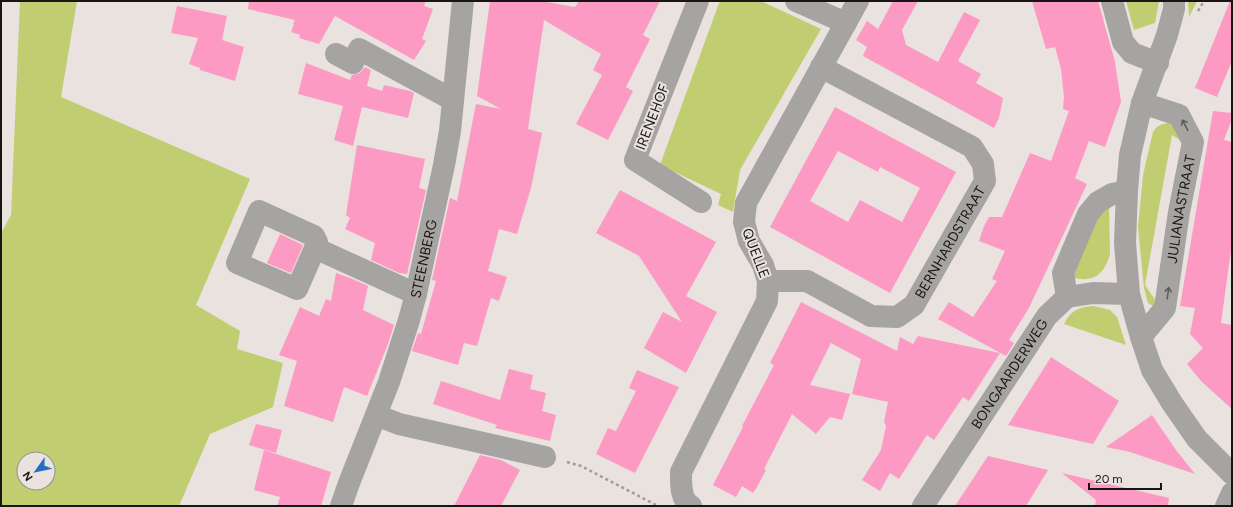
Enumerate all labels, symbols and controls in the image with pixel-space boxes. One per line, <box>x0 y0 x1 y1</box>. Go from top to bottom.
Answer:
street label: IRENEHOF <box>632 82 673 152</box>
one-way arrow <box>1180 120 1188 132</box>
street label: JULIANASTRAAT <box>1164 153 1199 264</box>
street label: BERNHARDSTRAAT <box>912 183 989 302</box>
street label: STEENBERG <box>407 218 441 300</box>
street label: QUELLE <box>738 226 773 280</box>
one-way arrow <box>1164 287 1171 300</box>
street label: BONGAARDERWEG <box>968 316 1052 432</box>
north arrow <box>16 451 56 491</box>
scale bar <box>1089 465 1161 491</box>
text: N <box>20 469 36 483</box>
text: 20 m <box>1095 472 1123 486</box>

